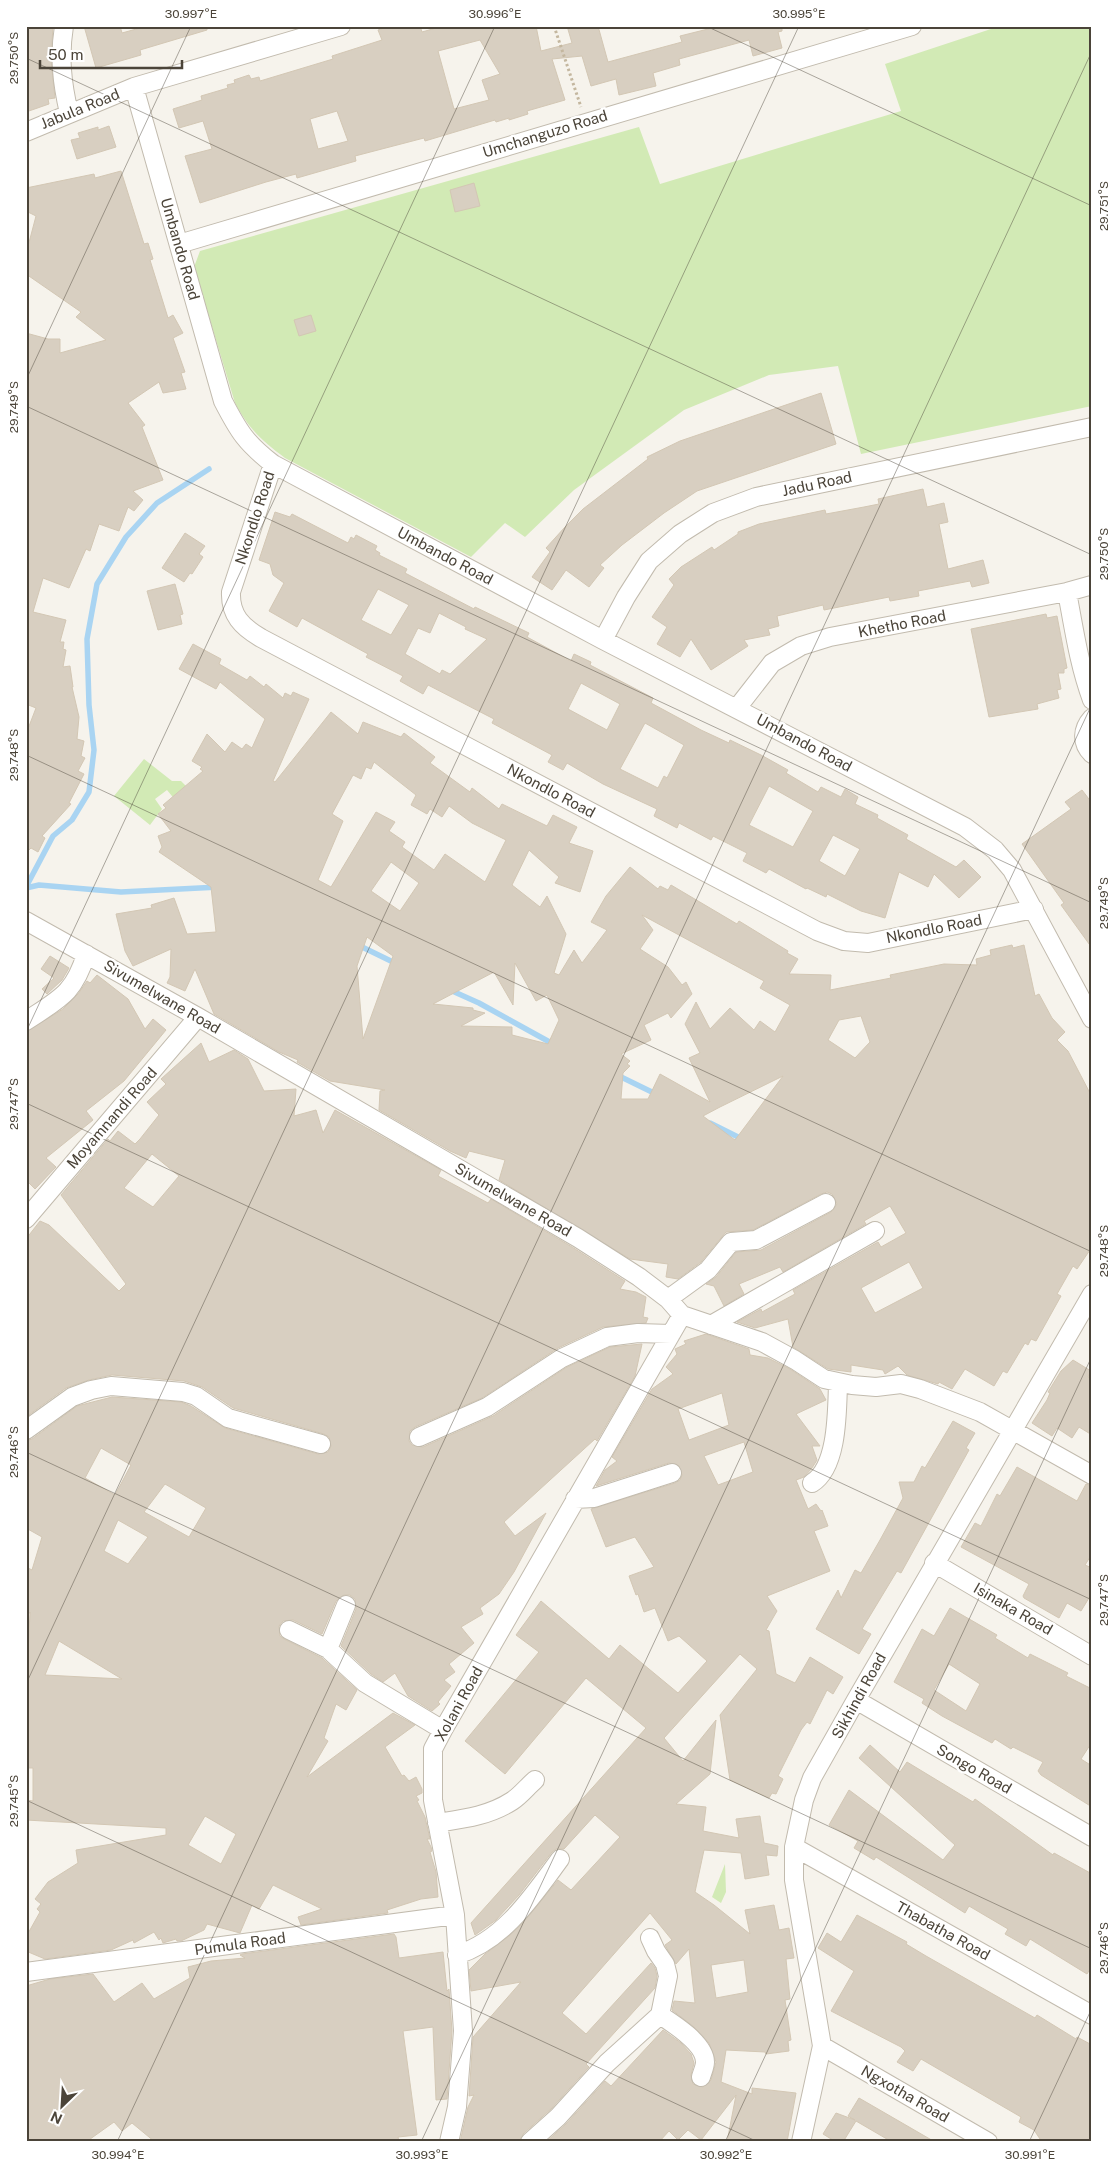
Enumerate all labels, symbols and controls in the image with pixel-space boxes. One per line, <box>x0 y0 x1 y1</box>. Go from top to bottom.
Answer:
text: 30.997°E <box>165 7 217 21</box>
text: 30.996°E <box>469 7 521 21</box>
text: 30.995°E <box>772 7 826 21</box>
text: 29.750°S <box>7 32 21 84</box>
scale bar <box>40 38 182 70</box>
text: 50 m <box>48 46 83 63</box>
street label: Jabula Road <box>38 85 122 132</box>
street label: Umchanguzo Road <box>480 106 609 161</box>
text: 29.751°S <box>1097 181 1111 231</box>
street label: Umbando Road <box>158 196 203 302</box>
text: 29.749°S <box>7 381 21 433</box>
street label: Jadu Road <box>780 468 853 499</box>
street label: Nkondlo Road <box>231 469 278 567</box>
street label: Umbando Road <box>395 523 496 588</box>
text: 29.750°S <box>1097 528 1111 580</box>
street label: Khetho Road <box>857 607 947 640</box>
street label: Umbando Road <box>754 710 855 775</box>
text: 29.748°S <box>7 729 21 781</box>
street label: Nkondlo Road <box>504 760 598 821</box>
text: 29.749°S <box>1097 877 1111 929</box>
street label: Nkondlo Road <box>885 911 983 946</box>
street label: Sivumelwane Road <box>101 956 224 1037</box>
street label: Moyamnandi Road <box>63 1064 160 1172</box>
text: 29.747°S <box>7 1078 21 1130</box>
street label: Sivumelwane Road <box>452 1159 575 1240</box>
text: 29.748°S <box>1097 1225 1111 1277</box>
text: 29.746°S <box>7 1426 21 1478</box>
text: 29.747°S <box>1097 1574 1111 1626</box>
street label: Isinaka Road <box>971 1579 1056 1638</box>
street label: Sikhindi Road <box>828 1650 889 1742</box>
street label: Xolani Road <box>431 1663 486 1744</box>
street label: Songo Road <box>934 1740 1015 1797</box>
text: 29.745°S <box>7 1775 21 1827</box>
street label: Thabatha Road <box>893 1898 993 1963</box>
text: 29.746°S <box>1097 1922 1111 1974</box>
street label: Pumula Road <box>193 1929 287 1958</box>
street label: Ngxotha Road <box>858 2062 952 2126</box>
north arrow <box>38 2080 88 2130</box>
text: N <box>48 2108 65 2127</box>
text: 30.994°E <box>92 2148 144 2162</box>
text: 30.993°E <box>396 2148 448 2162</box>
text: 30.992°E <box>700 2148 752 2162</box>
text: 30.991°E <box>1005 2148 1055 2162</box>

